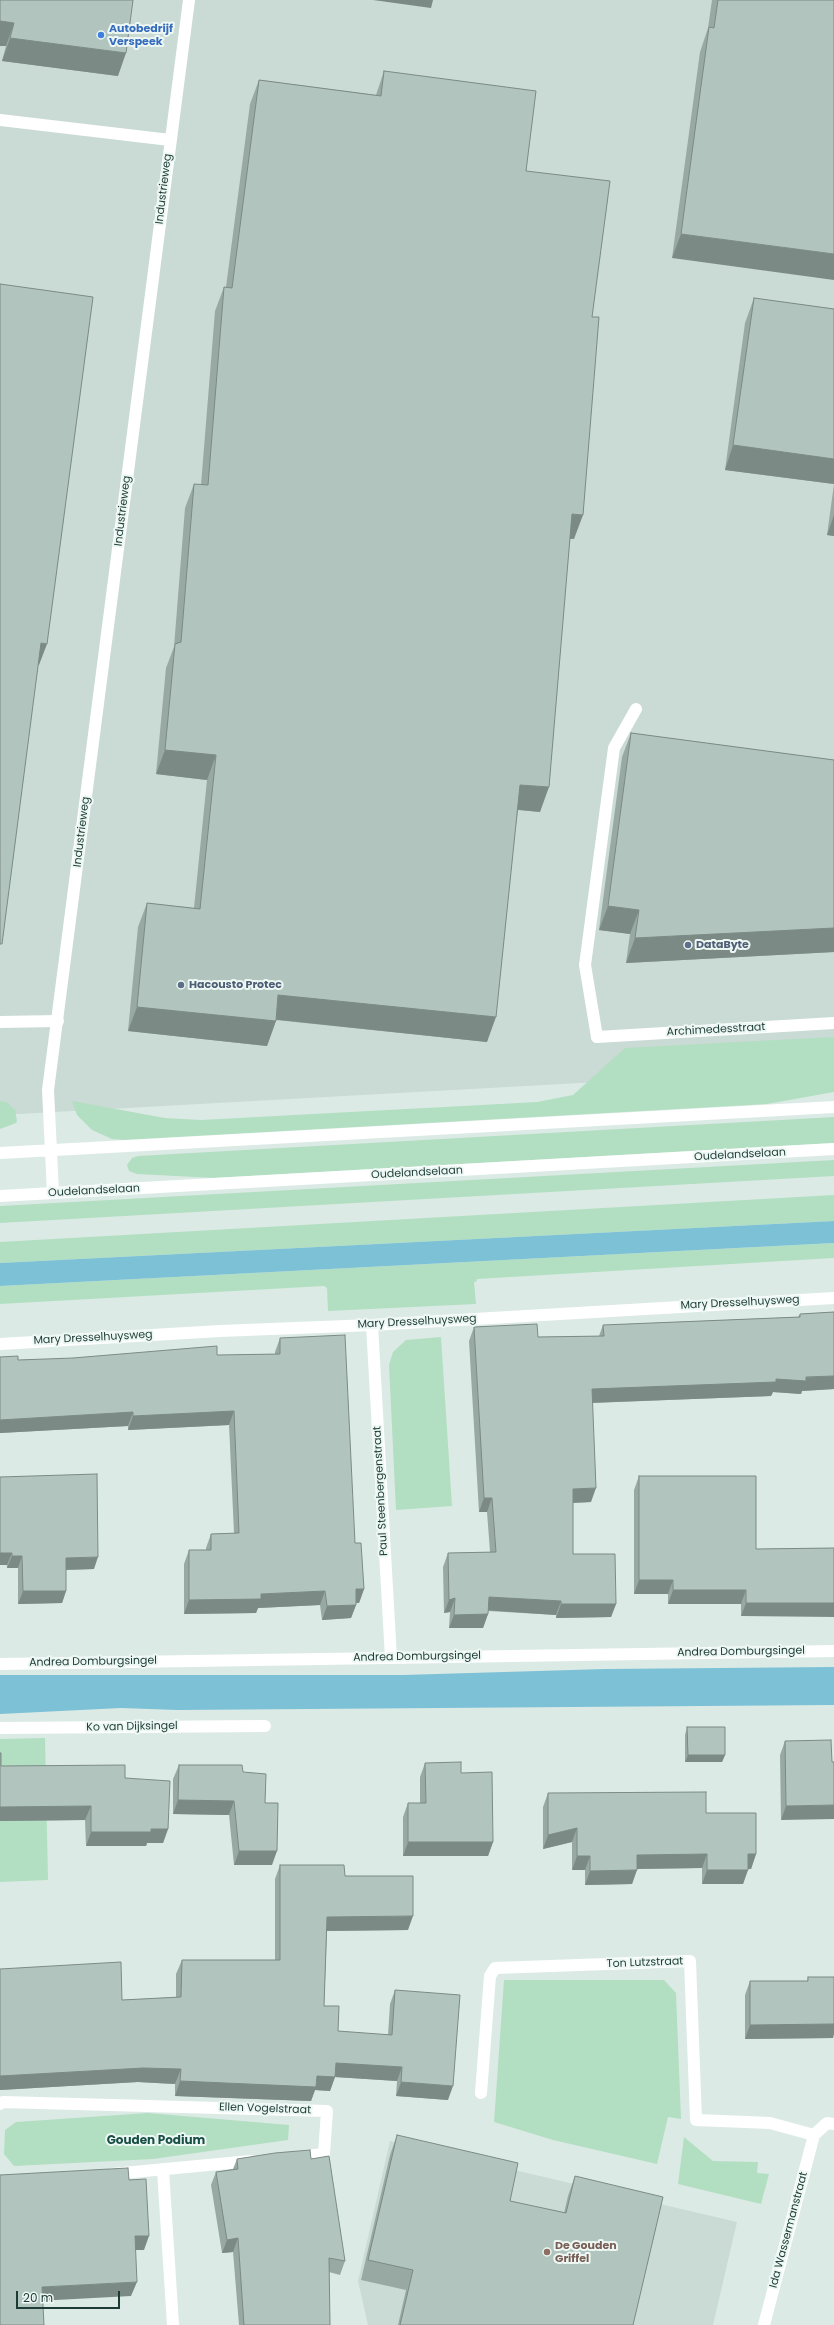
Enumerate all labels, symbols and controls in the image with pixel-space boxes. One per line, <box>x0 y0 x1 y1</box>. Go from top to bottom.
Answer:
place label: Autobedrijf Verspeek <box>109 22 173 48</box>
marker: Autobedrijf Verspeek <box>96 30 106 40</box>
street label: Industrieweg <box>153 153 175 225</box>
street label: Industrieweg <box>112 475 134 547</box>
street label: Industrieweg <box>71 796 93 868</box>
place label: DataByte <box>696 938 749 952</box>
marker: DataByte <box>683 940 693 950</box>
place label: Hacousto Protec <box>189 978 282 992</box>
marker: Hacousto Protec <box>176 980 186 990</box>
street label: Archimedesstraat <box>666 1021 766 1039</box>
street label: Oudelandselaan <box>694 1146 786 1164</box>
street label: Oudelandselaan <box>371 1164 463 1182</box>
street label: Oudelandselaan <box>48 1182 140 1200</box>
street label: Mary Dresselhuysweg <box>680 1293 800 1313</box>
street label: Mary Dresselhuysweg <box>357 1312 477 1332</box>
street label: Mary Dresselhuysweg <box>33 1328 153 1348</box>
street label: Paul Steenbergenstraat <box>371 1426 391 1556</box>
street label: Andrea Domburgsingel <box>677 1644 805 1660</box>
street label: Andrea Domburgsingel <box>353 1649 481 1665</box>
street label: Andrea Domburgsingel <box>29 1654 157 1670</box>
street label: Ko van Dijksingel <box>86 1720 178 1734</box>
street label: Ton Lutzstraat <box>607 1955 683 1971</box>
street label: Ellen Vogelstraat <box>219 2101 311 2117</box>
district label: Gouden Podium <box>107 2134 205 2148</box>
street label: Ida Wassermanstraat <box>767 2171 811 2289</box>
place label: De Gouden Griffel <box>555 2239 617 2265</box>
marker: De Gouden Griffel <box>542 2247 552 2257</box>
scale bar <box>18 2283 122 2309</box>
text: 20 m <box>23 2289 53 2306</box>

